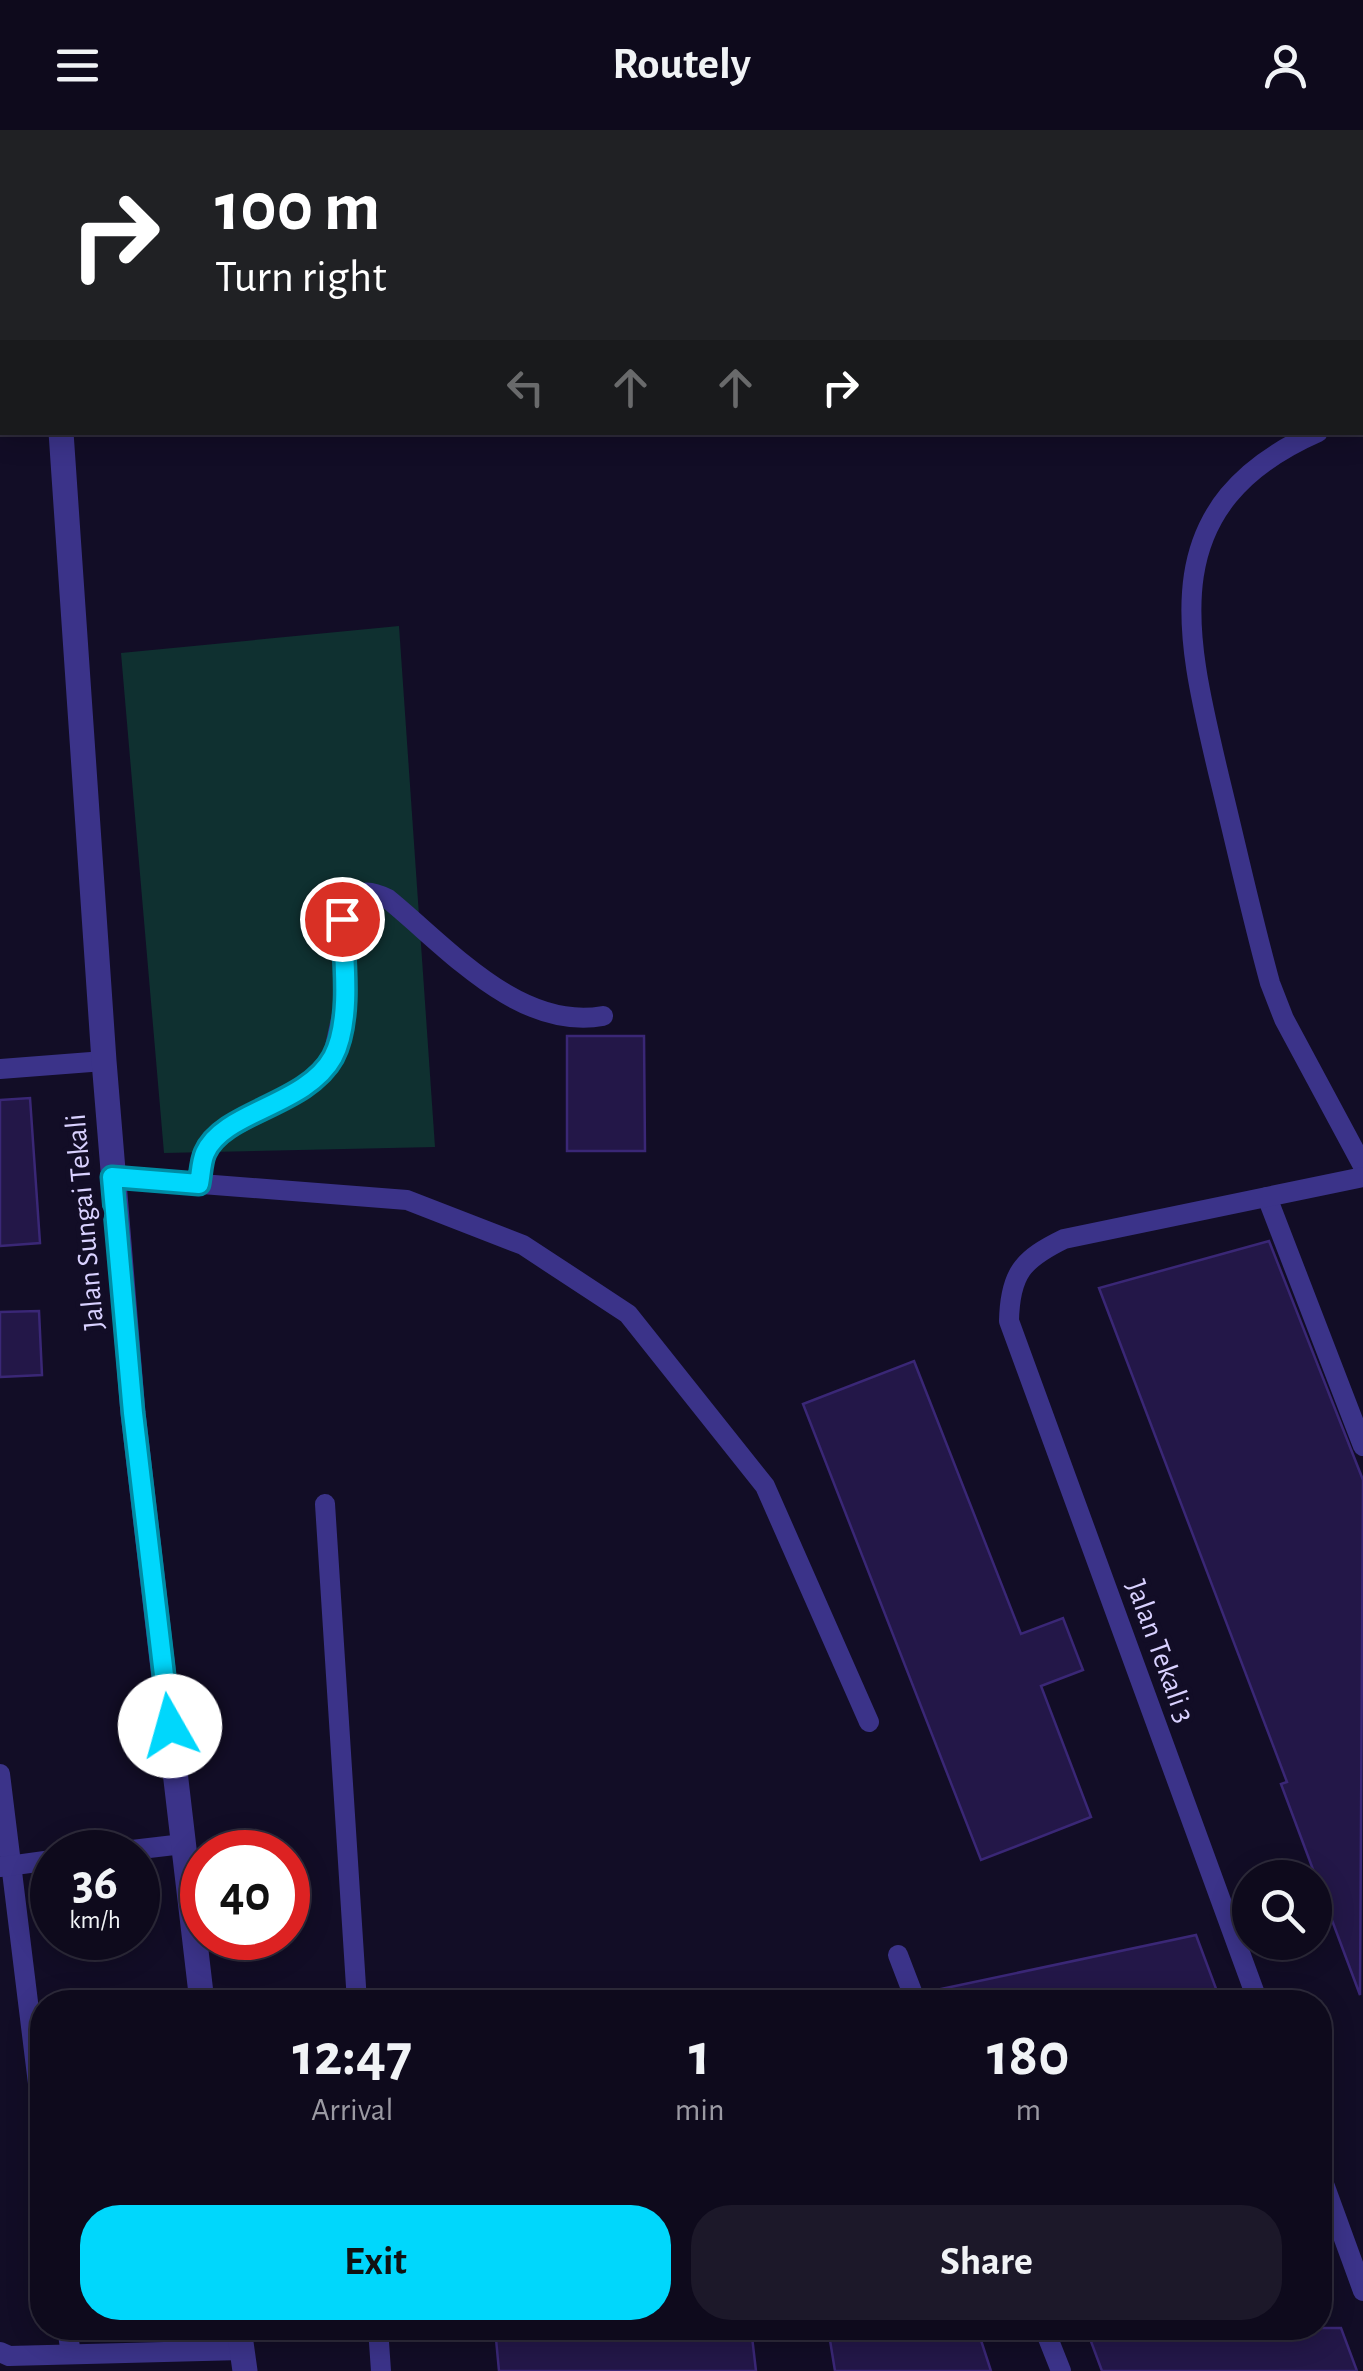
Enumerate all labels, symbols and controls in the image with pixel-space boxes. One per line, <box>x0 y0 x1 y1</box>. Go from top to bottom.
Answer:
icon: menu <box>50 38 105 93</box>
icon: person <box>1258 38 1313 93</box>
text: Routely <box>612 42 751 87</box>
icon: right <box>50 170 180 300</box>
text: 100 m <box>215 173 380 243</box>
text: Turn right <box>215 255 387 300</box>
icon: left <box>498 360 553 415</box>
icon: ahead <box>603 360 658 415</box>
icon: ahead <box>708 360 763 415</box>
icon: right <box>813 360 868 415</box>
pin <box>300 877 385 962</box>
icon: arrive <box>315 892 370 947</box>
street label: Jalan Sungai Tekali <box>61 1112 109 1331</box>
street label: Jalan Tekali 3 <box>1120 1576 1200 1727</box>
position arrow <box>118 1674 222 1778</box>
speed limit sign: 40 <box>180 1830 310 1960</box>
text: 36 <box>72 1858 118 1908</box>
map controls <box>1232 1860 1332 1960</box>
button: search <box>1232 1860 1332 1960</box>
text: km/h <box>69 1908 121 1933</box>
text: 12:47 <box>292 2026 412 2086</box>
text: 1 <box>689 2026 710 2086</box>
text: 180 <box>987 2026 1069 2086</box>
text: Arrival <box>311 2094 393 2126</box>
text: min <box>675 2094 725 2126</box>
text: m <box>1015 2094 1041 2126</box>
button: Exit <box>80 2205 671 2320</box>
button: Share <box>691 2205 1282 2320</box>

